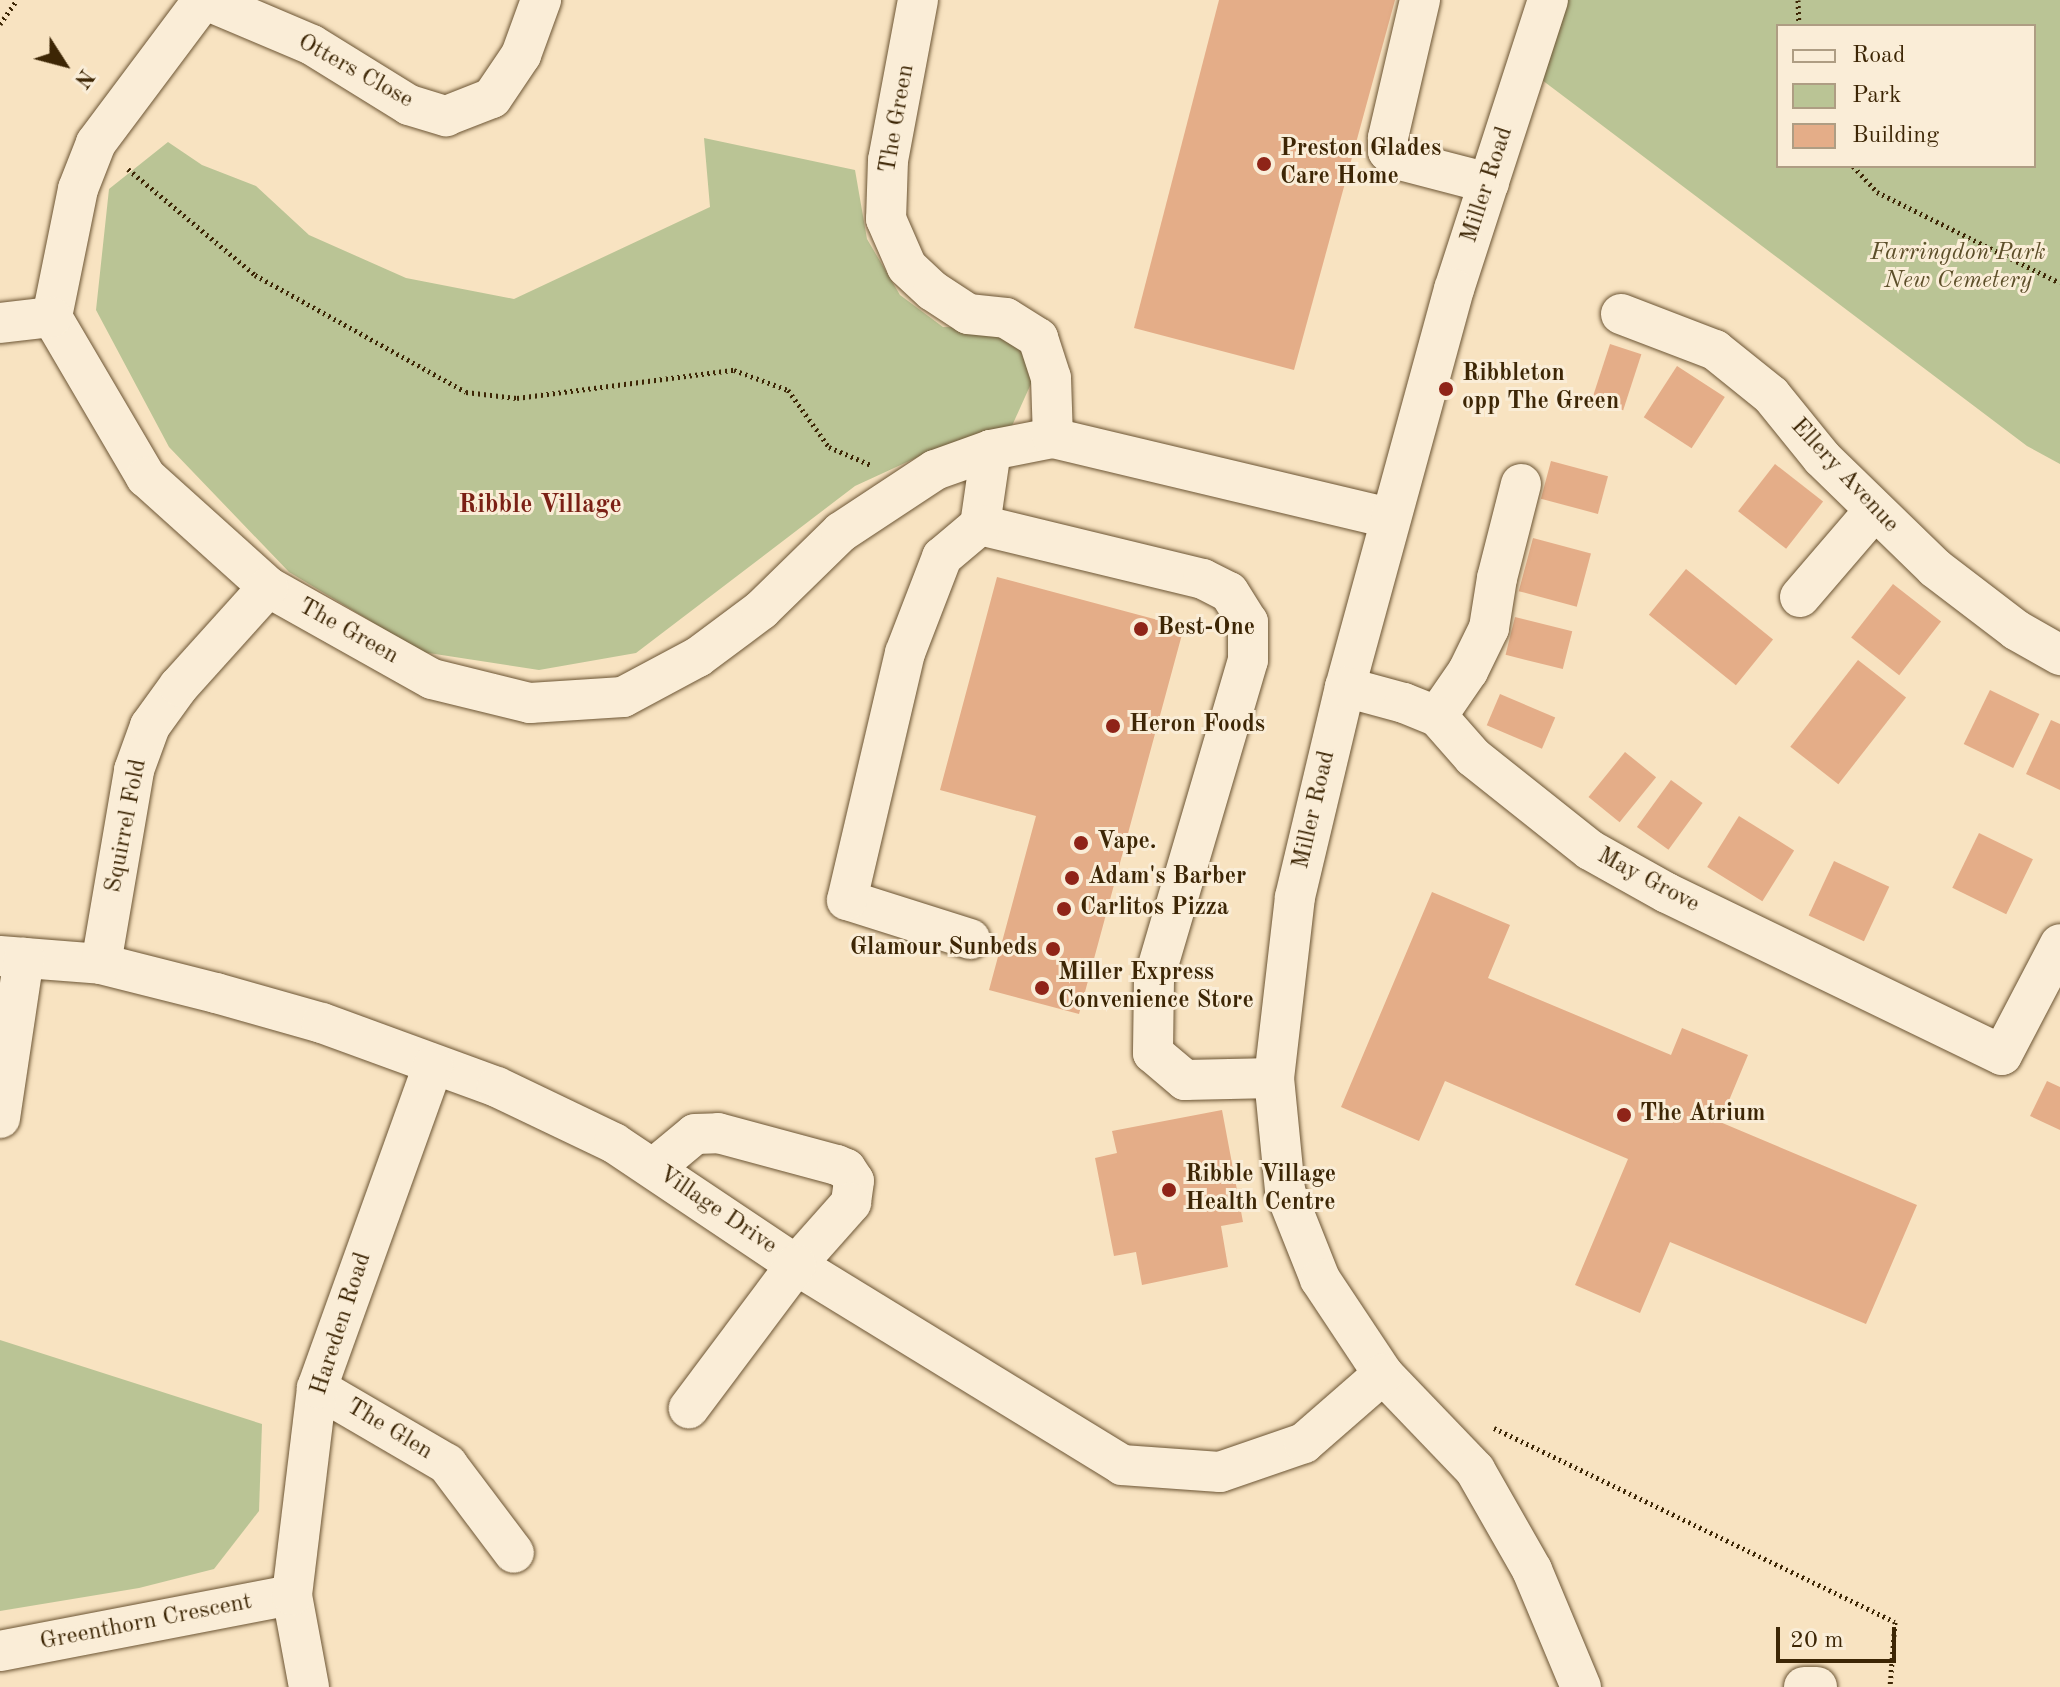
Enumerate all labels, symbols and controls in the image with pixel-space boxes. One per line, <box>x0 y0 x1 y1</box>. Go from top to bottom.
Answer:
north arrow <box>24 24 104 104</box>
legend <box>1776 24 2036 168</box>
street label: Otters Close <box>292 28 418 116</box>
text: Road <box>1852 44 1905 68</box>
street label: The Green <box>874 62 922 176</box>
text: N <box>70 65 97 91</box>
text: Park <box>1852 84 1901 108</box>
street label: Miller Road <box>1456 123 1520 247</box>
text: Building <box>1852 124 1939 148</box>
place label: Preston Glades Care Home <box>1280 136 1441 192</box>
marker: Preston Glades Care Home <box>1255 155 1273 173</box>
park label: Farringdon Park New Cemetery <box>1870 240 2046 296</box>
place label: Ribbleton opp The Green <box>1462 361 1619 417</box>
marker: Ribbleton opp The Green <box>1437 380 1455 398</box>
street label: Ellery Avenue <box>1784 413 1904 539</box>
district label: Ribble Village <box>458 490 622 522</box>
street label: The Green <box>293 593 403 671</box>
place label: Best-One <box>1157 615 1255 643</box>
marker: Best-One <box>1132 620 1150 638</box>
place label: Heron Foods <box>1129 712 1265 740</box>
marker: Heron Foods <box>1104 717 1122 735</box>
street label: Miller Road <box>1287 748 1343 872</box>
street label: Squirrel Fold <box>100 757 154 895</box>
place label: Vape. <box>1097 829 1157 857</box>
marker: Vape. <box>1072 834 1090 852</box>
street label: May Grove <box>1592 842 1704 920</box>
place label: Adam's Barber <box>1088 864 1246 892</box>
marker: Adam's Barber <box>1063 869 1081 887</box>
place label: Carlitos Pizza <box>1080 895 1229 923</box>
marker: Carlitos Pizza <box>1055 900 1073 918</box>
place label: Glamour Sunbeds <box>850 935 1037 963</box>
marker: Glamour Sunbeds <box>1044 940 1062 958</box>
place label: Miller Express Convenience Store <box>1058 960 1254 1016</box>
marker: Miller Express Convenience Store <box>1033 979 1051 997</box>
place label: The Atrium <box>1640 1101 1765 1129</box>
marker: The Atrium <box>1615 1106 1633 1124</box>
street label: Village Drive <box>652 1161 782 1261</box>
place label: Ribble Village Health Centre <box>1185 1162 1336 1218</box>
marker: Ribble Village Health Centre <box>1160 1181 1178 1199</box>
street label: Hareden Road <box>305 1249 379 1399</box>
street label: The Glen <box>341 1393 437 1467</box>
street label: Greenthorn Crescent <box>38 1588 254 1658</box>
scale bar <box>1780 1611 1900 1661</box>
text: 20 m <box>1790 1629 1844 1653</box>

